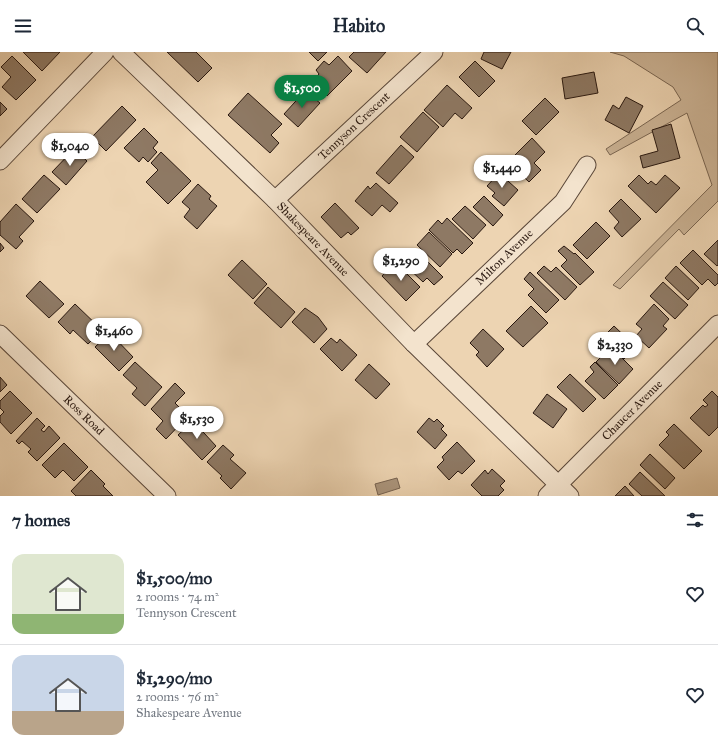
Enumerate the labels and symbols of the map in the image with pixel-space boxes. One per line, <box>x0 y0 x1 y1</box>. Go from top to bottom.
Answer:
pin: $1,500 <box>269 75 335 109</box>
street label: Tennyson Crescent <box>315 89 393 163</box>
pin: $1,040 <box>37 133 103 167</box>
pin: $1,440 <box>469 155 535 189</box>
street label: Shakespeare Avenue <box>274 199 352 279</box>
street label: Milton Avenue <box>472 226 536 288</box>
pin: $1,290 <box>368 248 434 282</box>
pin: $1,460 <box>81 318 147 352</box>
pin: $2,330 <box>582 332 648 366</box>
street label: Chaucer Avenue <box>599 377 665 443</box>
street label: Ross Road <box>61 392 107 438</box>
pin: $1,530 <box>164 406 230 440</box>

